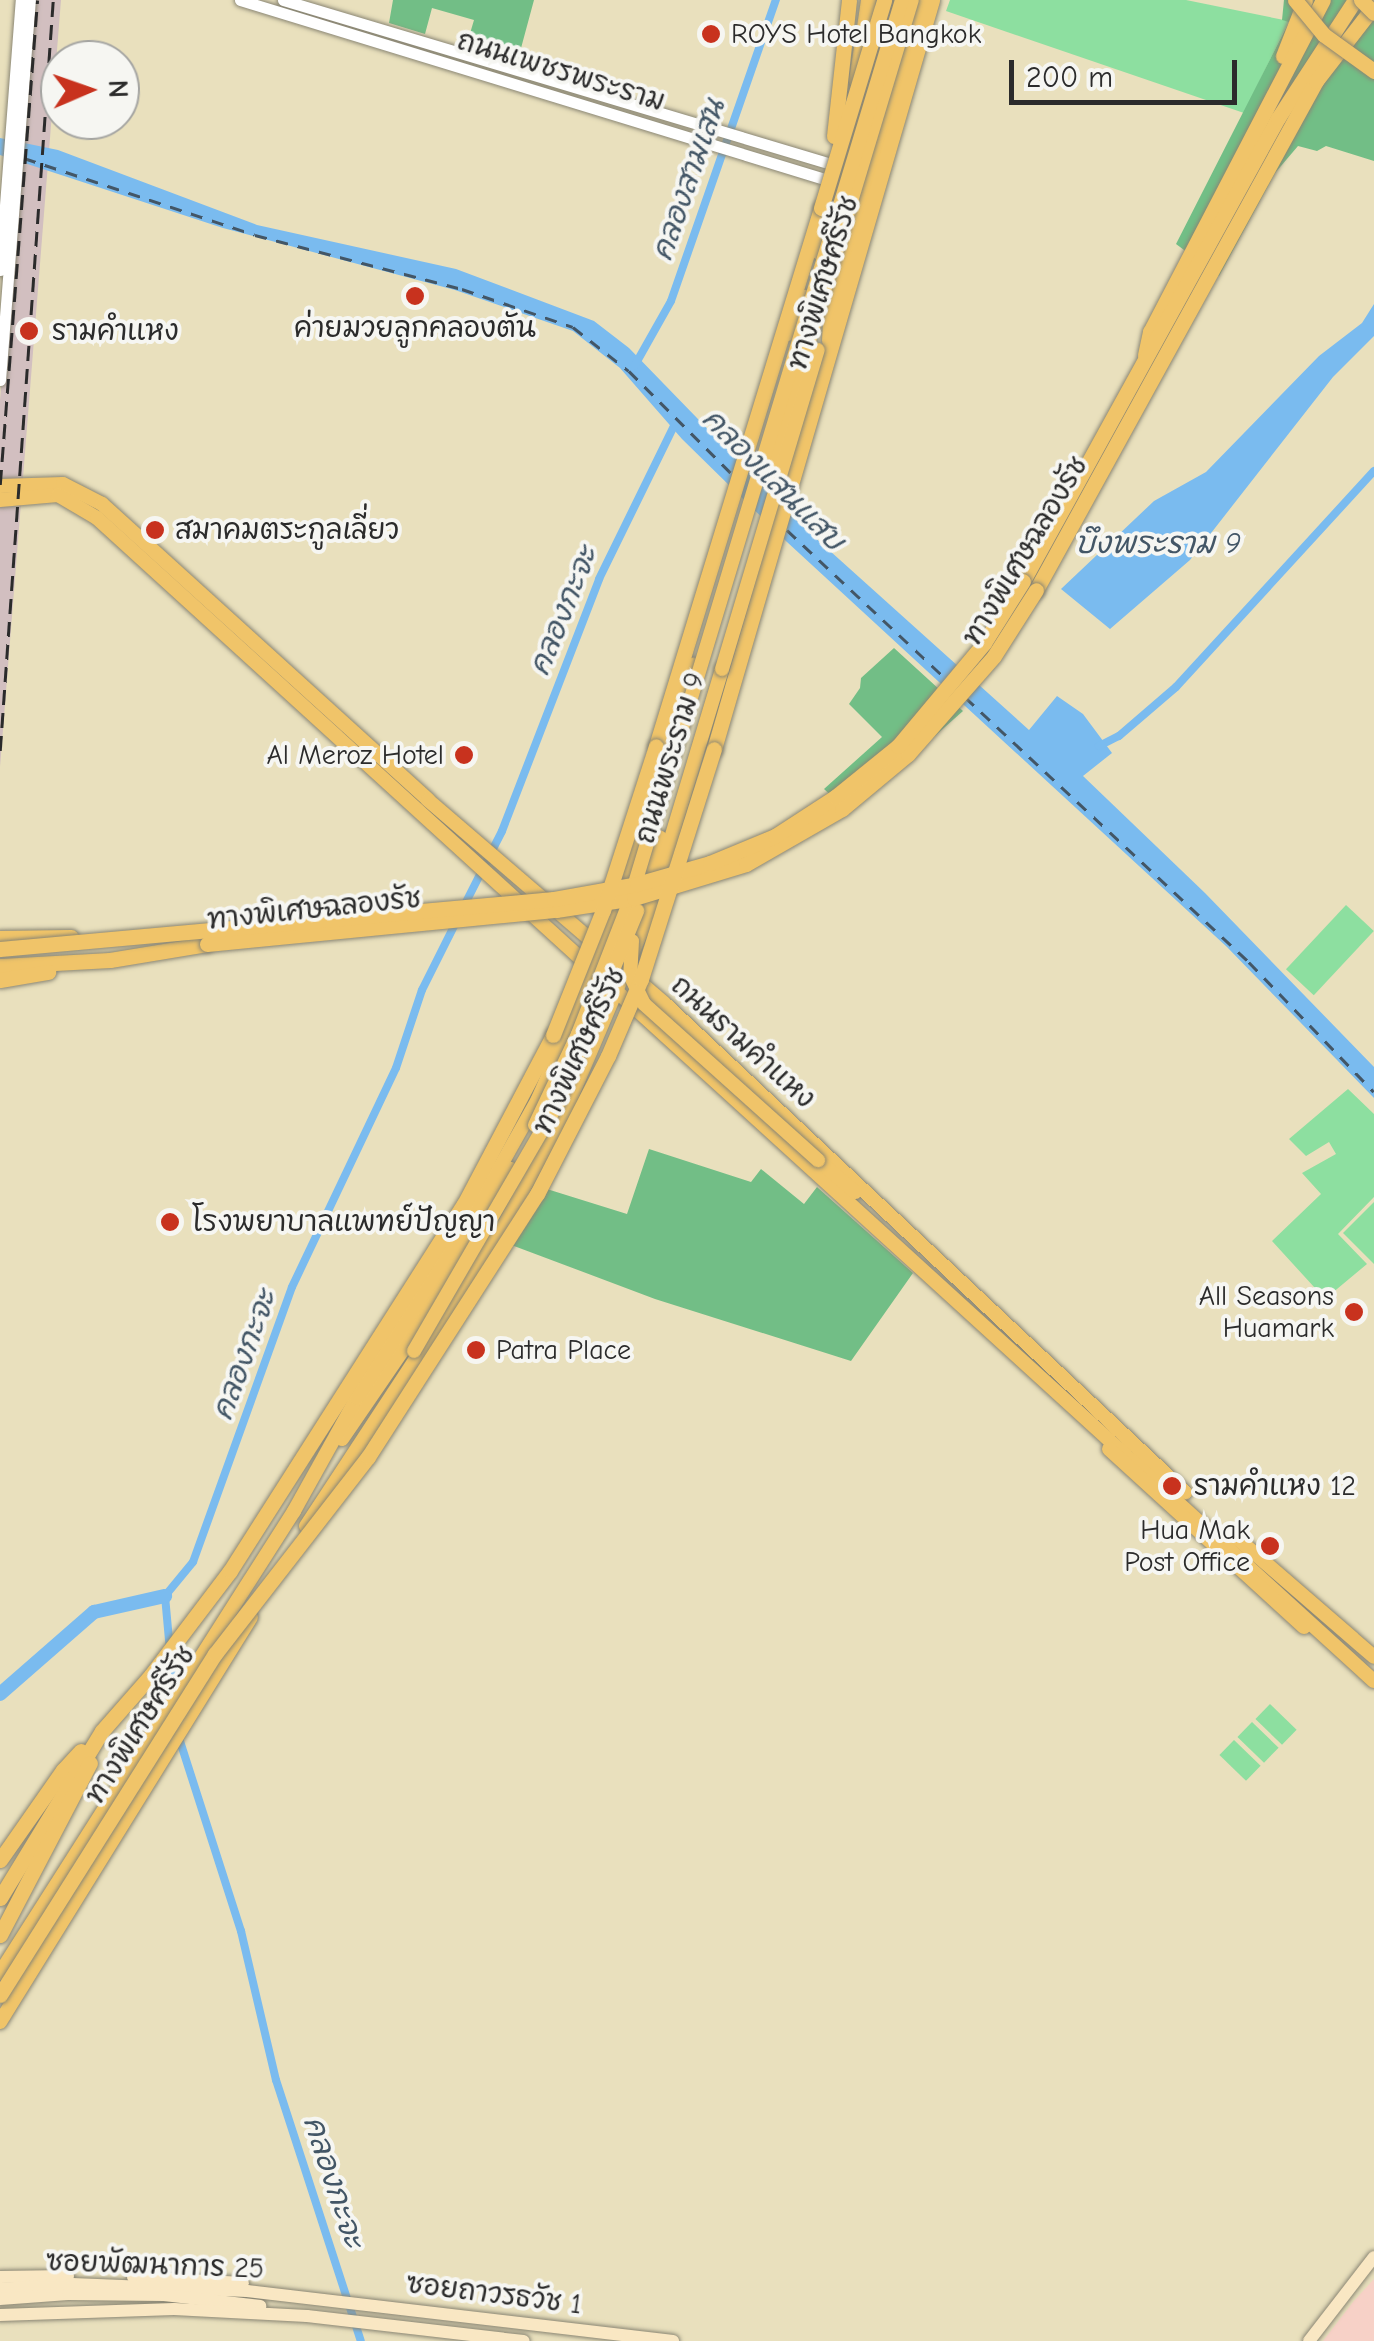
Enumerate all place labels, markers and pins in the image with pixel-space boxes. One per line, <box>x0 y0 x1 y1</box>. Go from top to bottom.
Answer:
place label: ROYS Hotel Bangkok <box>731 17 981 51</box>
marker: ROYS Hotel Bangkok <box>700 23 722 45</box>
marker: ค่ายมวยลูกคลองตัน <box>404 285 426 307</box>
place label: ค่ายมวยลูกคลองตัน <box>294 311 536 345</box>
place label: รามคำแหง <box>52 314 179 348</box>
marker: รามคำแหง <box>16 318 42 344</box>
place label: สมาคมตระกูลเลี่ยว <box>175 513 399 547</box>
marker: สมาคมตระกูลเลี่ยว <box>144 519 166 541</box>
place label: Al Meroz Hotel <box>266 738 444 772</box>
marker: Al Meroz Hotel <box>453 744 475 766</box>
place label: โรงพยาบาลแพทย์ปัญญา <box>192 1205 495 1239</box>
marker: โรงพยาบาลแพทย์ปัญญา <box>157 1209 183 1235</box>
place label: All Seasons Huamark <box>1199 1279 1334 1345</box>
marker: All Seasons Huamark <box>1343 1301 1365 1323</box>
place label: Patra Place <box>496 1333 631 1367</box>
marker: Patra Place <box>465 1339 487 1361</box>
place label: รามคำแหง 12 <box>1194 1469 1356 1503</box>
marker: รามคำแหง 12 <box>1159 1473 1185 1499</box>
place label: Hua Mak Post Office <box>1124 1513 1250 1579</box>
marker: Hua Mak Post Office <box>1259 1535 1281 1557</box>

